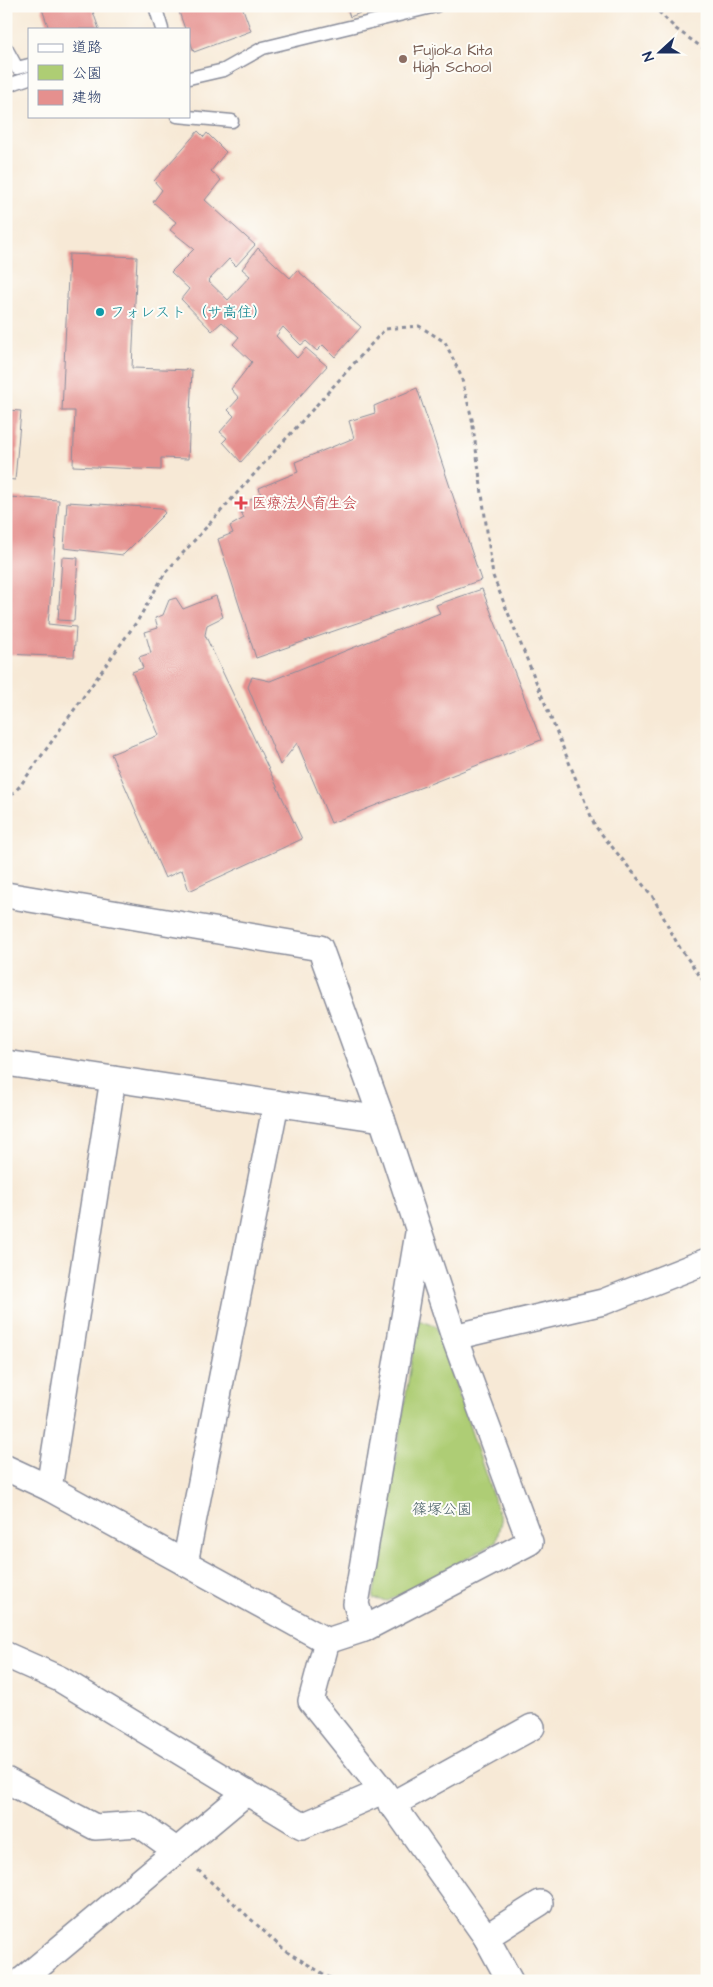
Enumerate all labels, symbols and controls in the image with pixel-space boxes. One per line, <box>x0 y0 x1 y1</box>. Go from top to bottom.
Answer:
legend <box>28 28 190 118</box>
north arrow <box>636 28 686 78</box>
text: 道路 <box>72 37 102 58</box>
place label: Fujioka Kita High School <box>413 40 493 79</box>
text: N <box>638 48 660 64</box>
marker: Fujioka Kita High School <box>397 53 409 65</box>
text: 公園 <box>72 63 102 84</box>
text: 建物 <box>72 87 102 108</box>
place label: フォレスト （サ高住） <box>110 302 267 323</box>
marker: フォレスト （サ高住） <box>94 306 106 318</box>
place label: 医療法人育生会 <box>252 493 357 514</box>
marker: 医療法人育生会 <box>234 496 248 510</box>
park label: 篠塚公園 <box>412 1499 472 1520</box>

